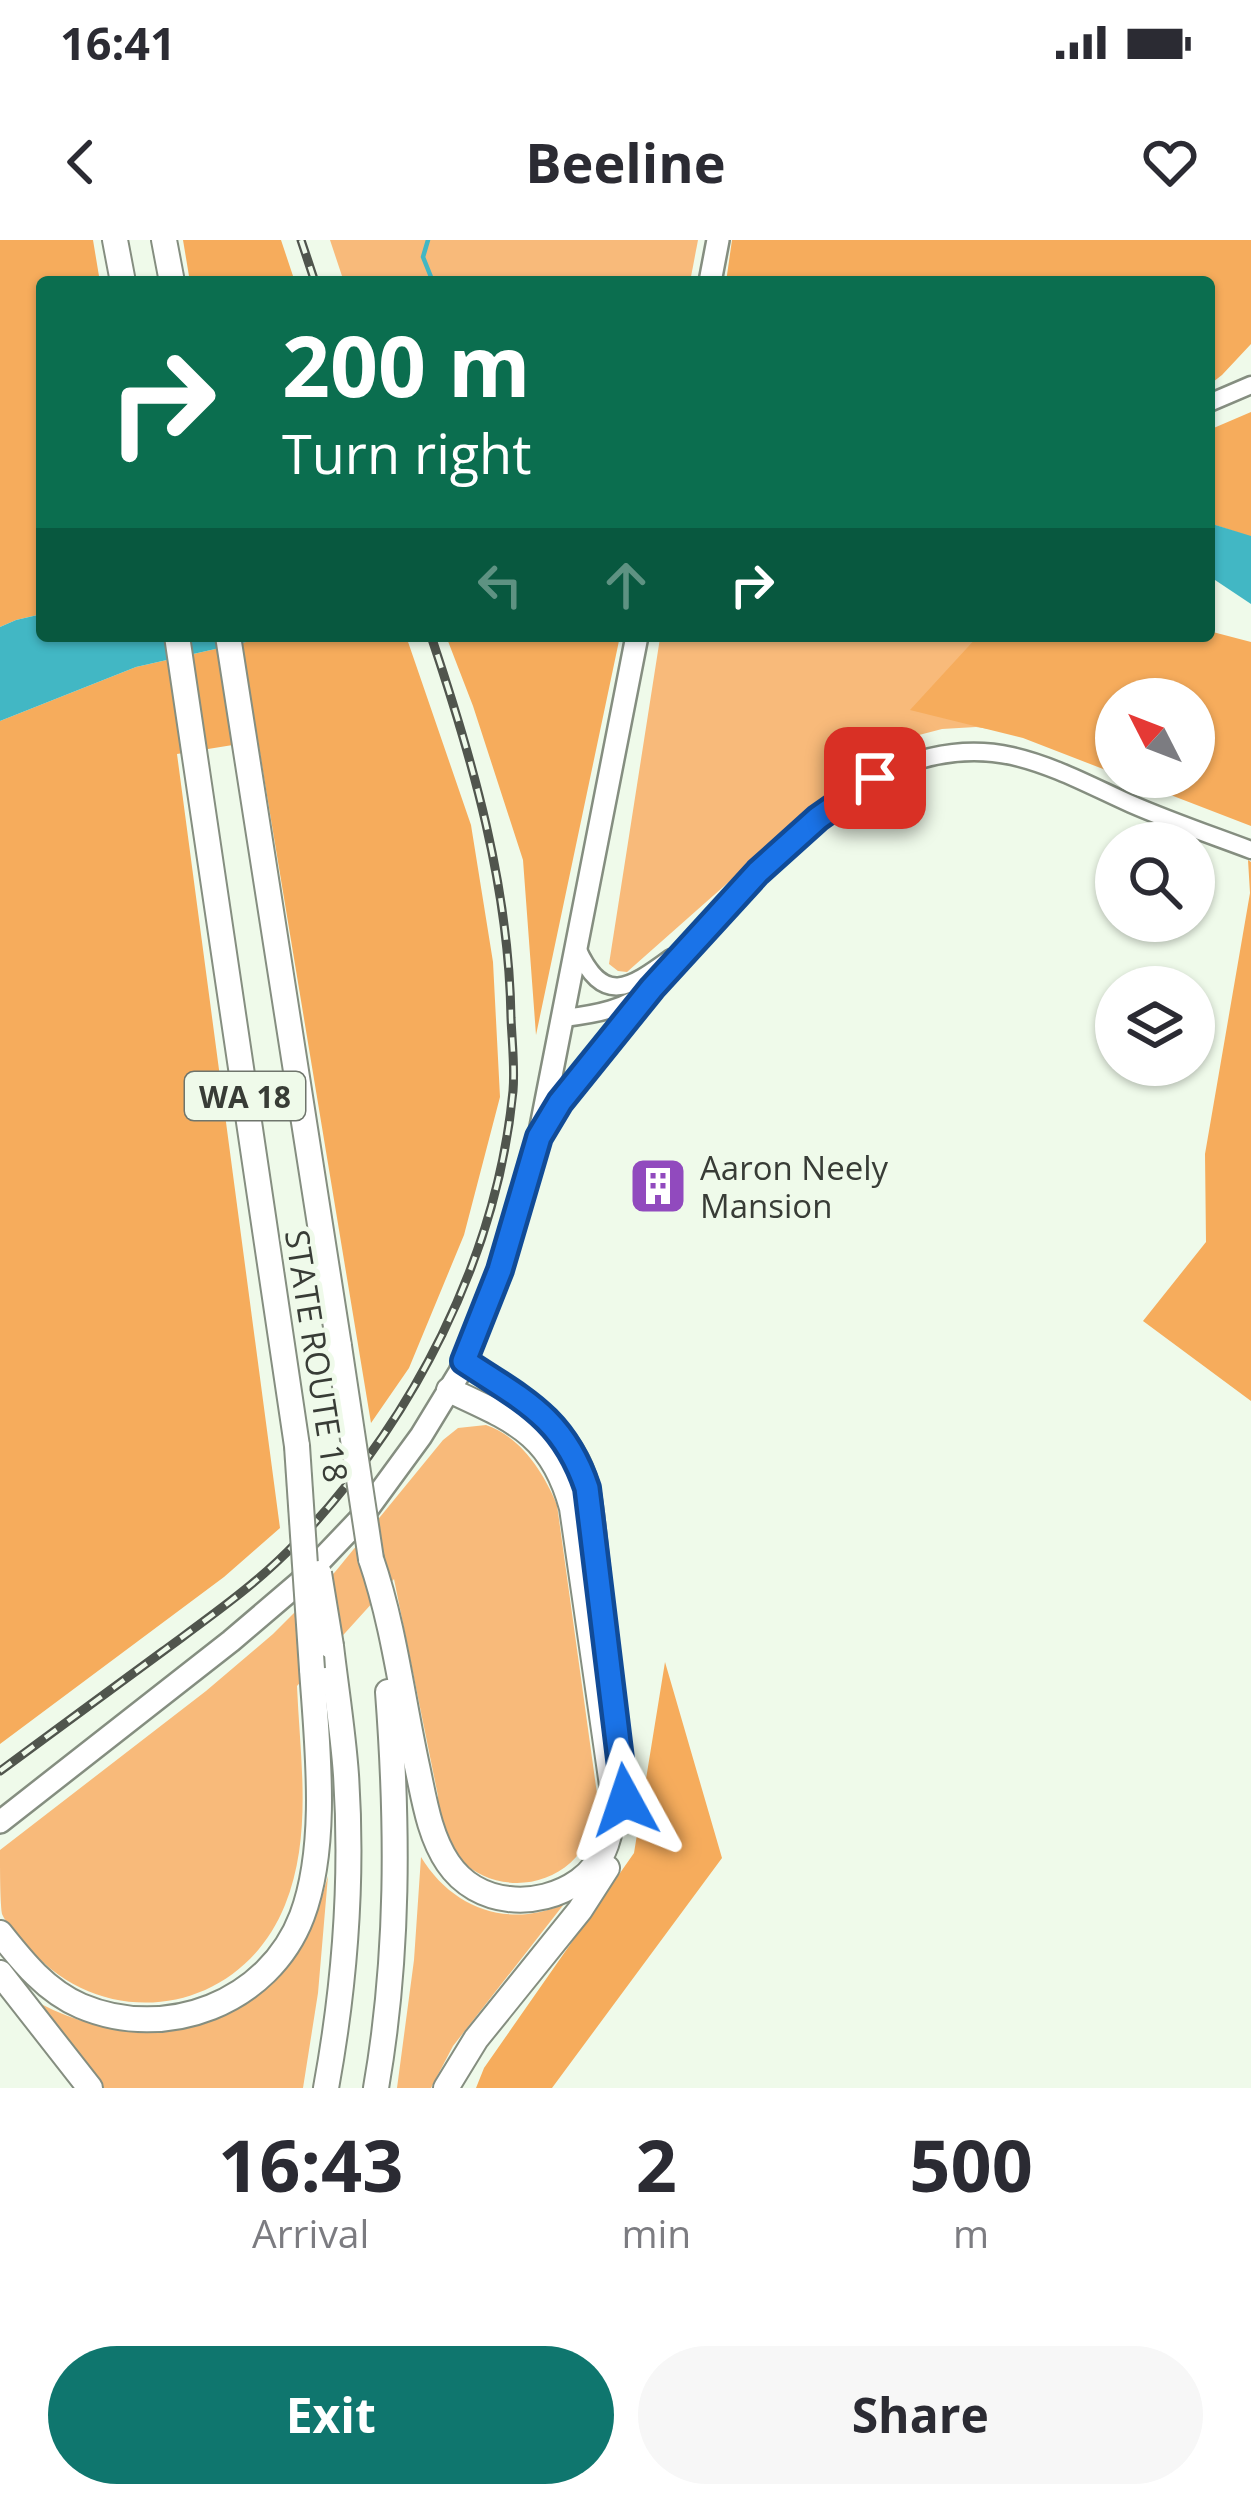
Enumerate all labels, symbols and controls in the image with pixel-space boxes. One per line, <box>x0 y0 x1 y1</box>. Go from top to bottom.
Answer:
text: 16:41 <box>60 12 176 73</box>
text: Beeline <box>525 125 726 199</box>
icon: back <box>48 129 114 195</box>
icon: heart <box>1137 129 1203 195</box>
text: 200 m <box>282 307 530 422</box>
icon: right <box>84 324 240 480</box>
text: Turn right <box>282 416 531 490</box>
icon: left <box>467 552 533 618</box>
icon: ahead <box>593 552 659 618</box>
icon: right <box>719 552 785 618</box>
north arrow <box>1095 678 1215 798</box>
map controls <box>1095 678 1215 1086</box>
pin <box>824 727 926 829</box>
icon: arrive <box>842 745 908 811</box>
button: search <box>1095 822 1215 942</box>
button: layers <box>1095 966 1215 1086</box>
road number: WA 18 <box>185 1072 305 1120</box>
place label: Aaron Neely Mansion <box>700 1145 889 1228</box>
building icon: Aaron Neely Mansion <box>627 1155 689 1217</box>
street label: STATE ROUTE 18 <box>275 1226 359 1486</box>
position arrow <box>562 1737 688 1863</box>
text: 16:43 <box>218 2115 403 2213</box>
text: 2 <box>636 2115 677 2213</box>
text: 500 <box>909 2115 1033 2213</box>
text: Arrival <box>252 2206 369 2259</box>
text: min <box>621 2206 691 2259</box>
text: m <box>953 2206 989 2259</box>
button: Exit <box>48 2346 614 2484</box>
button: Share <box>638 2346 1203 2484</box>

